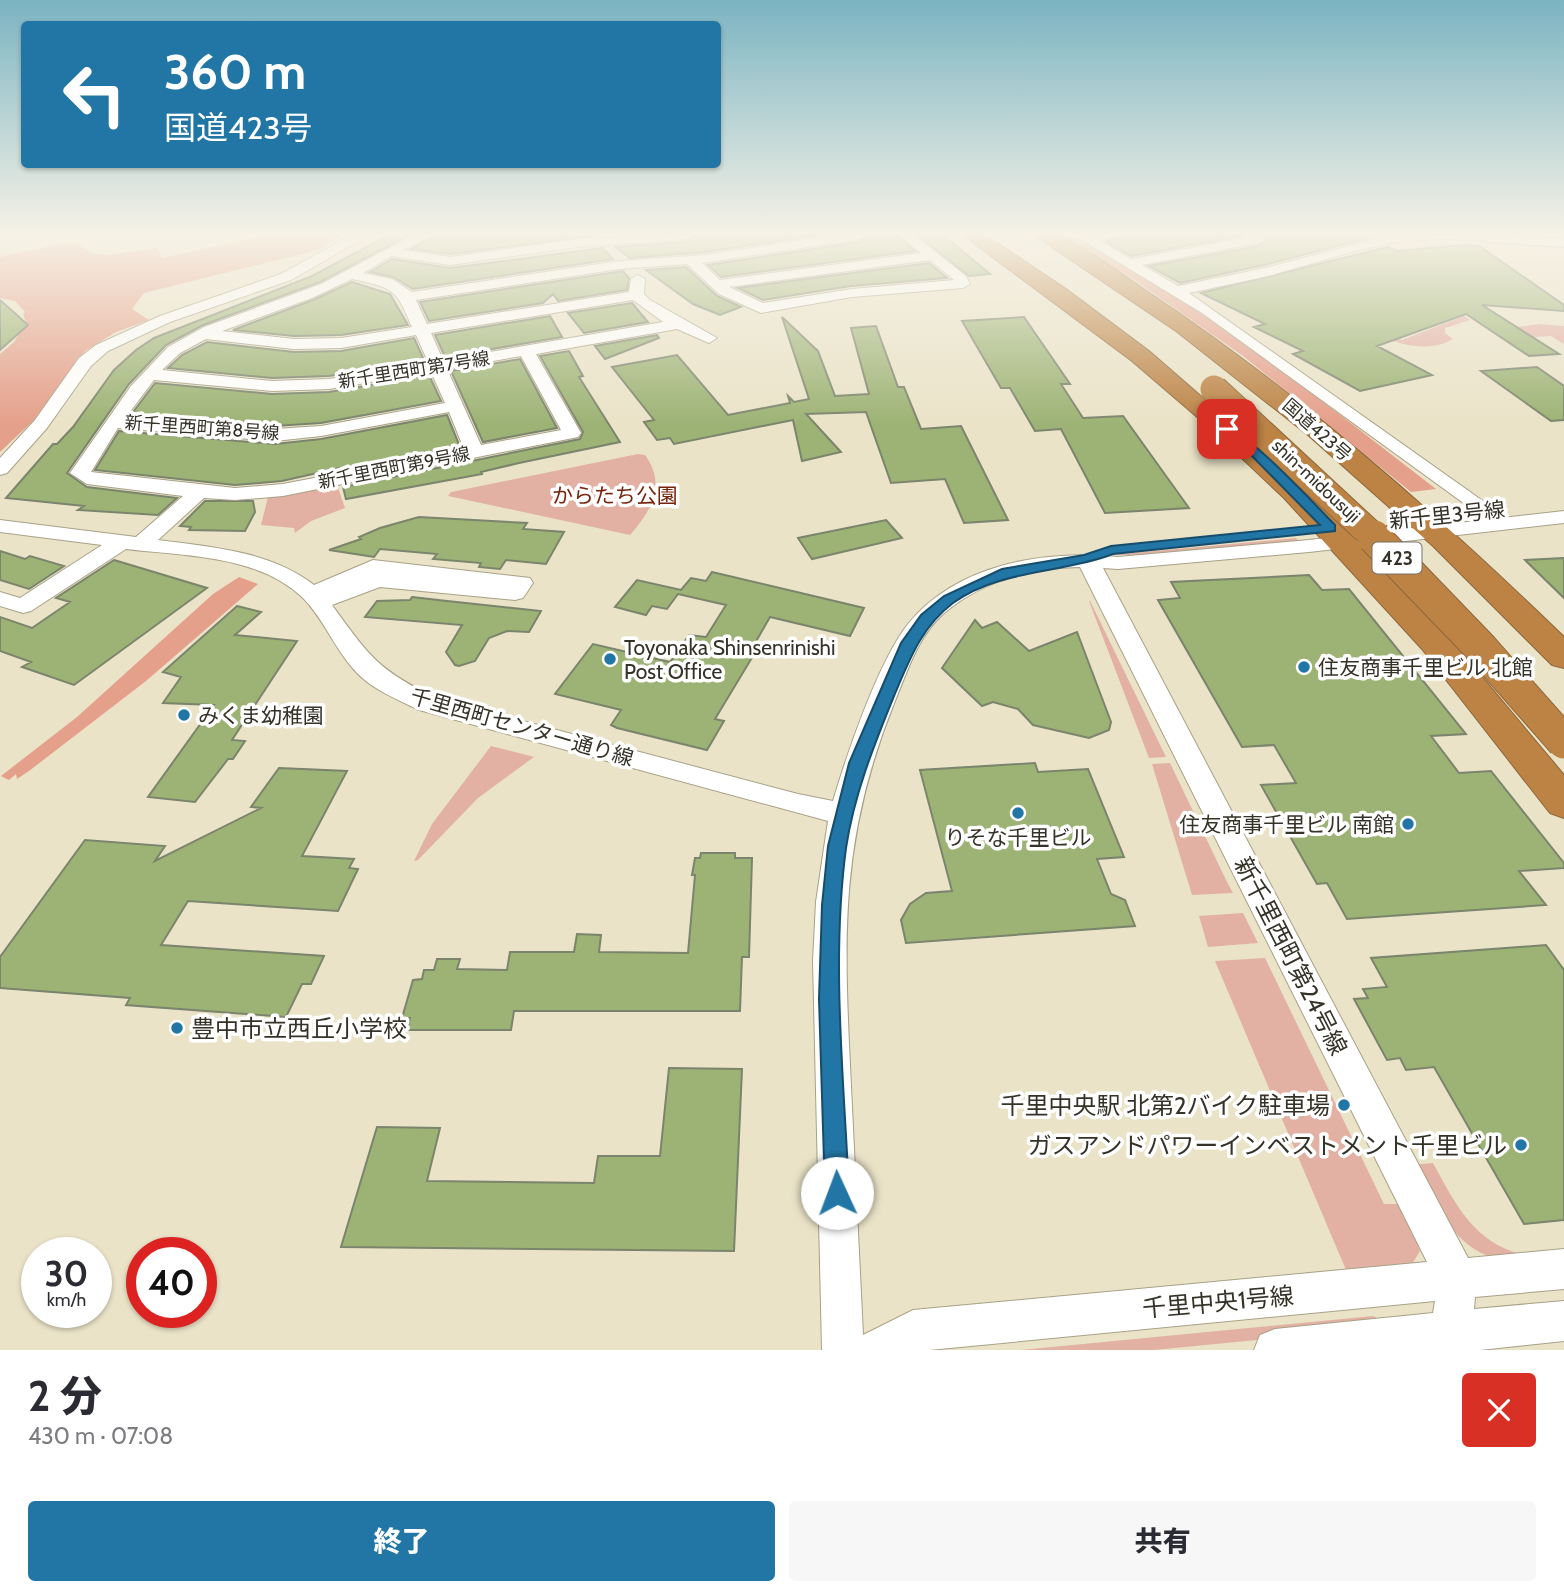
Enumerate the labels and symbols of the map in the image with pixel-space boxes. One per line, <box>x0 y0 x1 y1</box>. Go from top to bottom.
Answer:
street label: 新千里西町第7号線 <box>337 347 491 393</box>
street label: 国道423号 <box>1278 394 1356 466</box>
pin <box>1197 399 1257 459</box>
street label: 新千里西町第8号線 <box>124 412 280 444</box>
street label: shin-midousuji <box>1267 435 1365 527</box>
street label: 新千里西町第9号線 <box>316 442 472 494</box>
park label: からたち公園 <box>552 483 678 508</box>
street label: 新千里3号線 <box>1388 496 1506 534</box>
road number: 423 <box>1372 542 1422 573</box>
place label: Toyonaka Shinsenrinishi Post Office <box>624 635 835 684</box>
marker: Toyonaka Shinsenrinishi Post Office <box>602 651 618 667</box>
place label: 住友商事千里ビル 北館 <box>1318 655 1533 680</box>
marker: 住友商事千里ビル 北館 <box>1296 659 1312 675</box>
street label: 千里西町センター通り線 <box>408 683 636 771</box>
place label: みくま幼稚園 <box>198 703 324 728</box>
marker: みくま幼稚園 <box>176 707 192 723</box>
marker: りそな千里ビル <box>1010 805 1026 821</box>
place label: 住友商事千里ビル 南館 <box>1179 812 1394 837</box>
marker: 住友商事千里ビル 南館 <box>1400 816 1416 832</box>
place label: りそな千里ビル <box>945 825 1092 850</box>
street label: 新千里西町第24号線 <box>1228 852 1354 1060</box>
place label: 豊中市立西丘小学校 <box>191 1014 407 1043</box>
marker: 豊中市立西丘小学校 <box>169 1020 185 1036</box>
place label: 千里中央駅 北第2バイク駐車場 <box>1001 1091 1330 1120</box>
marker: 千里中央駅 北第2バイク駐車場 <box>1336 1097 1352 1113</box>
place label: ガスアンドパワーインベストメント千里ビル <box>1027 1131 1507 1160</box>
marker: ガスアンドパワーインベストメント千里ビル <box>1513 1137 1529 1153</box>
position arrow <box>800 1156 874 1230</box>
speed limit sign: 40 <box>126 1237 217 1328</box>
street label: 千里中央1号線 <box>1141 1281 1295 1323</box>

